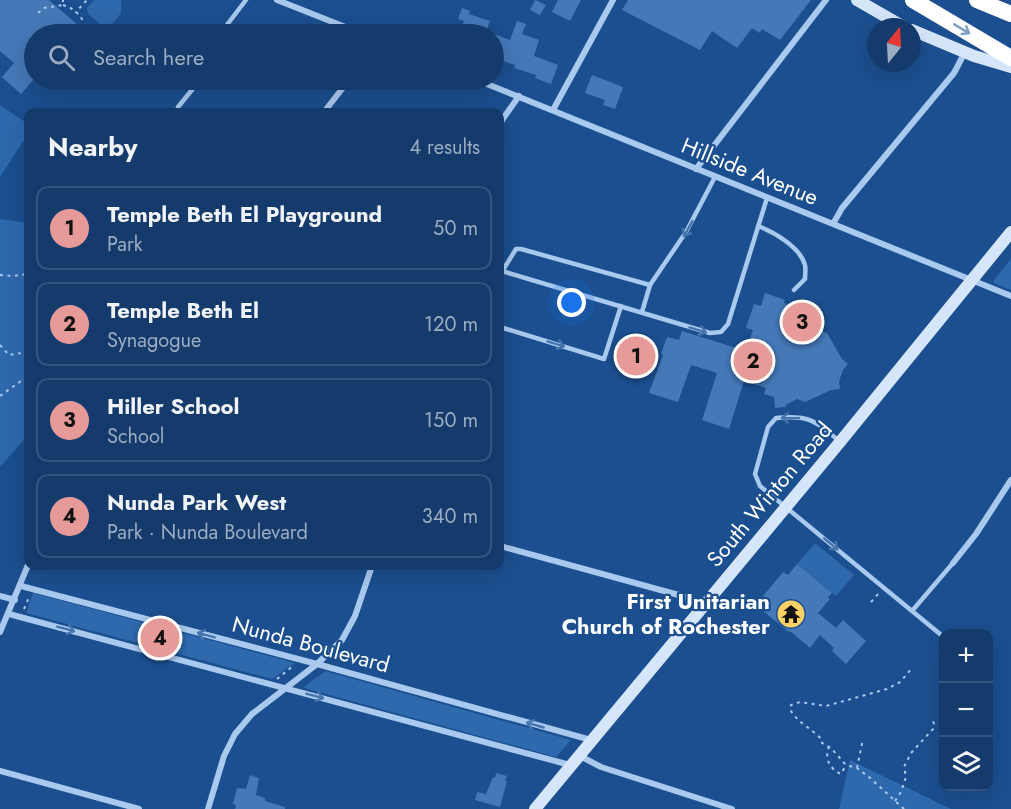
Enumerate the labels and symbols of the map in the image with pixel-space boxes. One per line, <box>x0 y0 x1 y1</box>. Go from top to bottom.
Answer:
north arrow <box>867 18 921 72</box>
one-way arrow <box>953 23 970 35</box>
street label: Hillside Avenue <box>677 129 823 213</box>
one-way arrow <box>682 220 694 237</box>
your location <box>557 288 586 317</box>
pin: 3 <box>782 300 822 344</box>
one-way arrow <box>688 325 707 336</box>
pin: 1 <box>616 334 656 378</box>
pin: 2 <box>734 338 772 384</box>
one-way arrow <box>546 339 565 350</box>
one-way arrow <box>780 412 800 424</box>
street label: South Winton Road <box>699 414 839 574</box>
one-way arrow <box>823 538 839 551</box>
place label: First Unitarian Church of Rochester <box>562 585 770 642</box>
temple icon: First Unitarian Church of Rochester <box>775 598 807 630</box>
street label: Nunda Boulevard <box>229 608 393 680</box>
pin: 4 <box>140 616 180 660</box>
one-way arrow <box>56 624 75 635</box>
one-way arrow <box>196 628 215 640</box>
one-way arrow <box>305 691 324 703</box>
one-way arrow <box>526 719 545 730</box>

